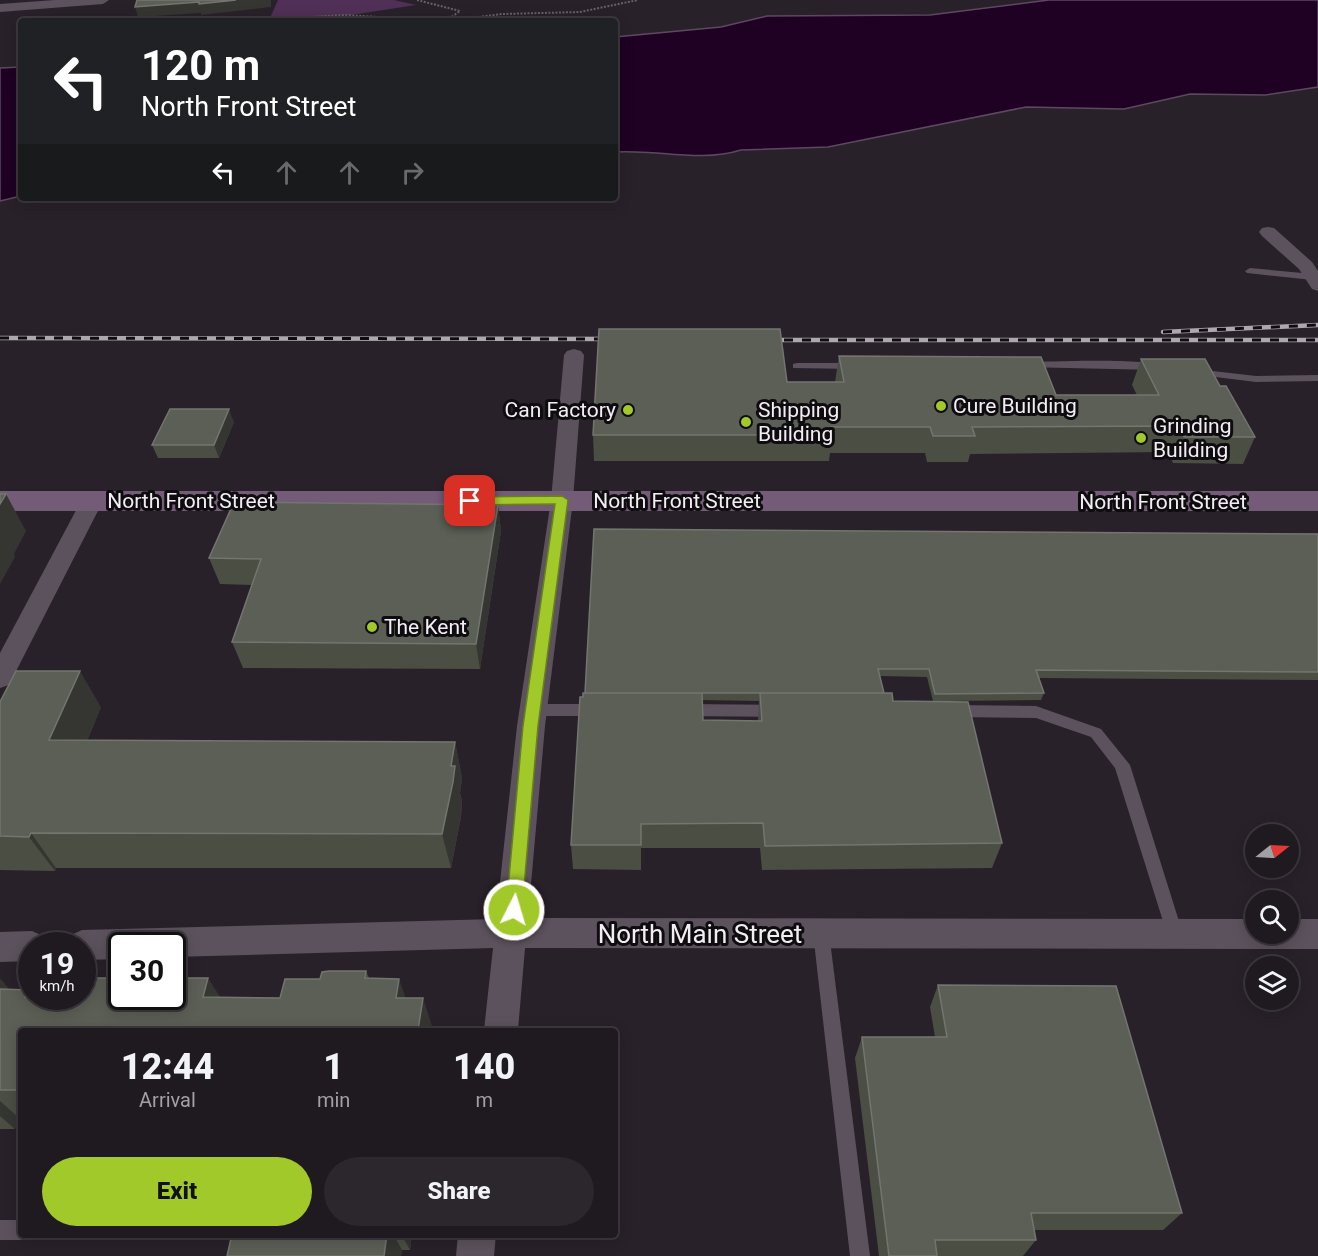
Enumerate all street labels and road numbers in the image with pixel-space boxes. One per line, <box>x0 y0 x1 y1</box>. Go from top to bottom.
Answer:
street label: North Front Street <box>107 489 275 513</box>
street label: North Front Street <box>593 489 761 513</box>
street label: North Front Street <box>1079 490 1247 514</box>
street label: North Main Street <box>598 919 802 949</box>

